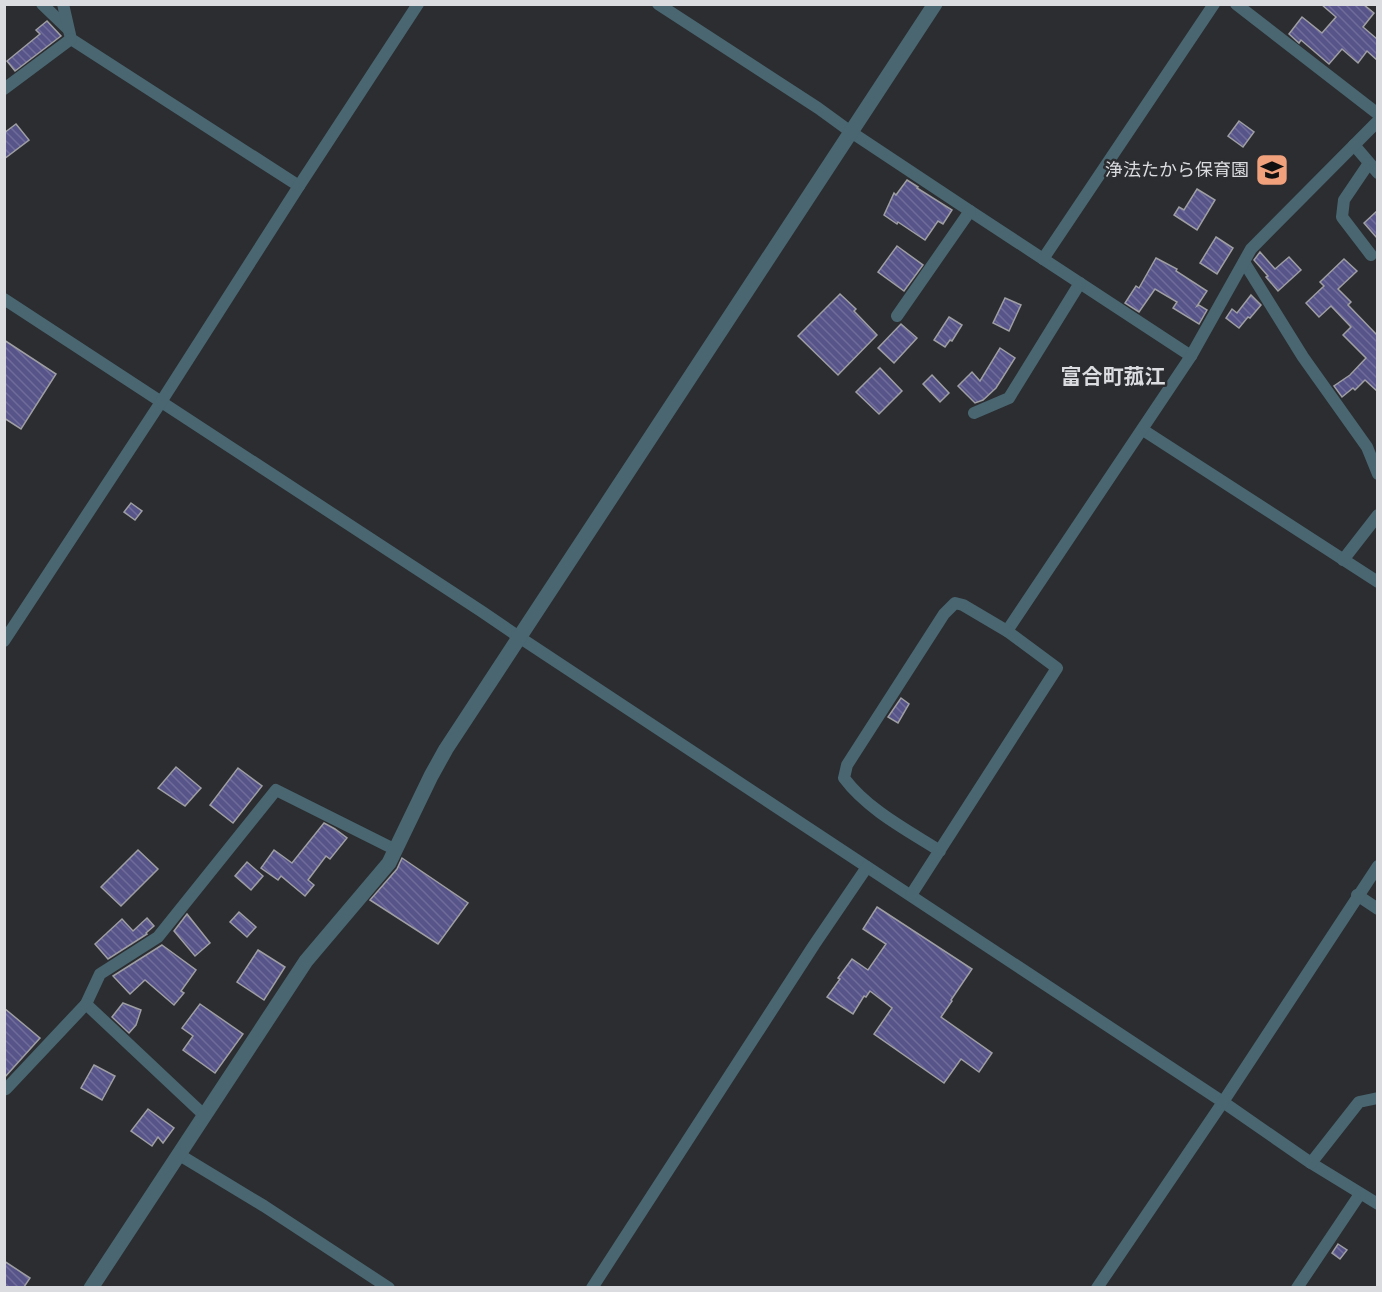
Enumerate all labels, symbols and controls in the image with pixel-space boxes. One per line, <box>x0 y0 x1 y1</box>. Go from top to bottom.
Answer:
school or university icon: 浄法たから保育園 <box>1254 152 1290 188</box>
place label: 浄法たから保育園 <box>1105 160 1249 181</box>
district label: 富合町菰江 <box>1061 365 1166 390</box>

